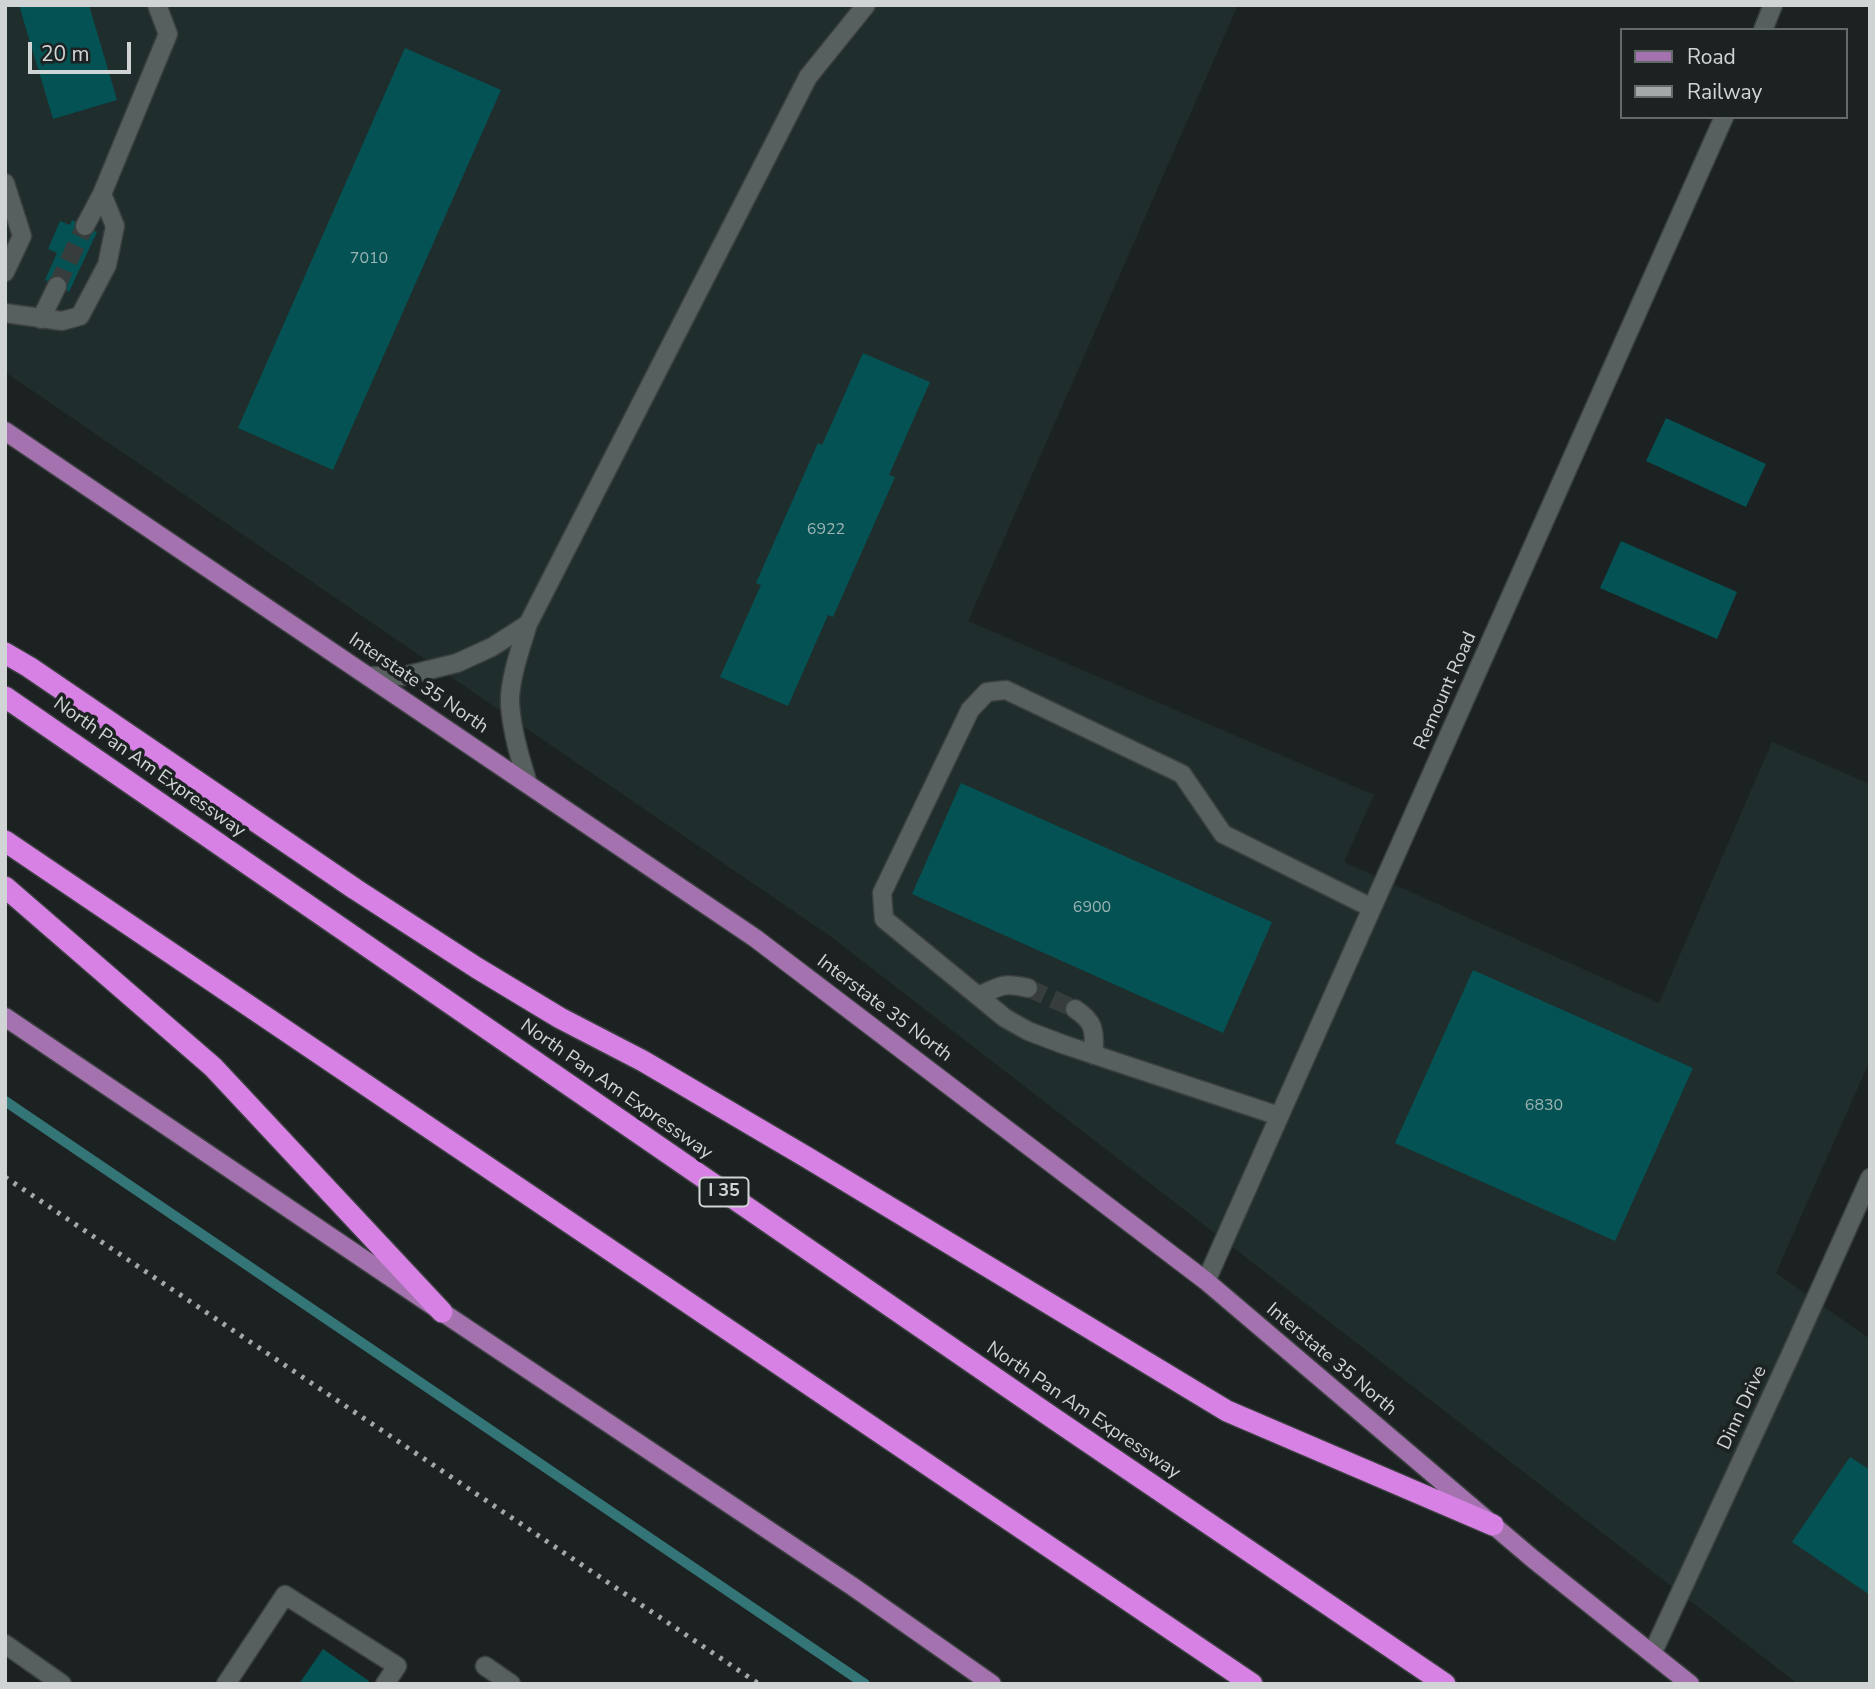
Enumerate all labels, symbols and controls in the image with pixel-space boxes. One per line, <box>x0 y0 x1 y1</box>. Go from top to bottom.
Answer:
scale bar <box>32 28 135 72</box>
legend <box>1619 28 1847 119</box>
text: 20 m <box>41 40 90 68</box>
text: Road <box>1687 43 1736 71</box>
text: Railway <box>1687 78 1762 106</box>
house number: 7010 <box>350 249 388 269</box>
house number: 6922 <box>807 520 845 540</box>
street label: Interstate 35 North <box>344 629 492 739</box>
street label: Remount Road <box>1410 629 1482 753</box>
street label: North Pan Am Expressway <box>49 693 249 843</box>
house number: 6900 <box>1073 898 1111 918</box>
street label: Interstate 35 North <box>812 951 956 1067</box>
street label: North Pan Am Expressway <box>516 1015 716 1165</box>
house number: 6830 <box>1525 1096 1563 1116</box>
road number: I 35 <box>700 1177 748 1206</box>
street label: Interstate 35 North <box>1261 1299 1401 1421</box>
street label: North Pan Am Expressway <box>982 1337 1184 1485</box>
street label: Dinn Drive <box>1714 1362 1772 1454</box>

